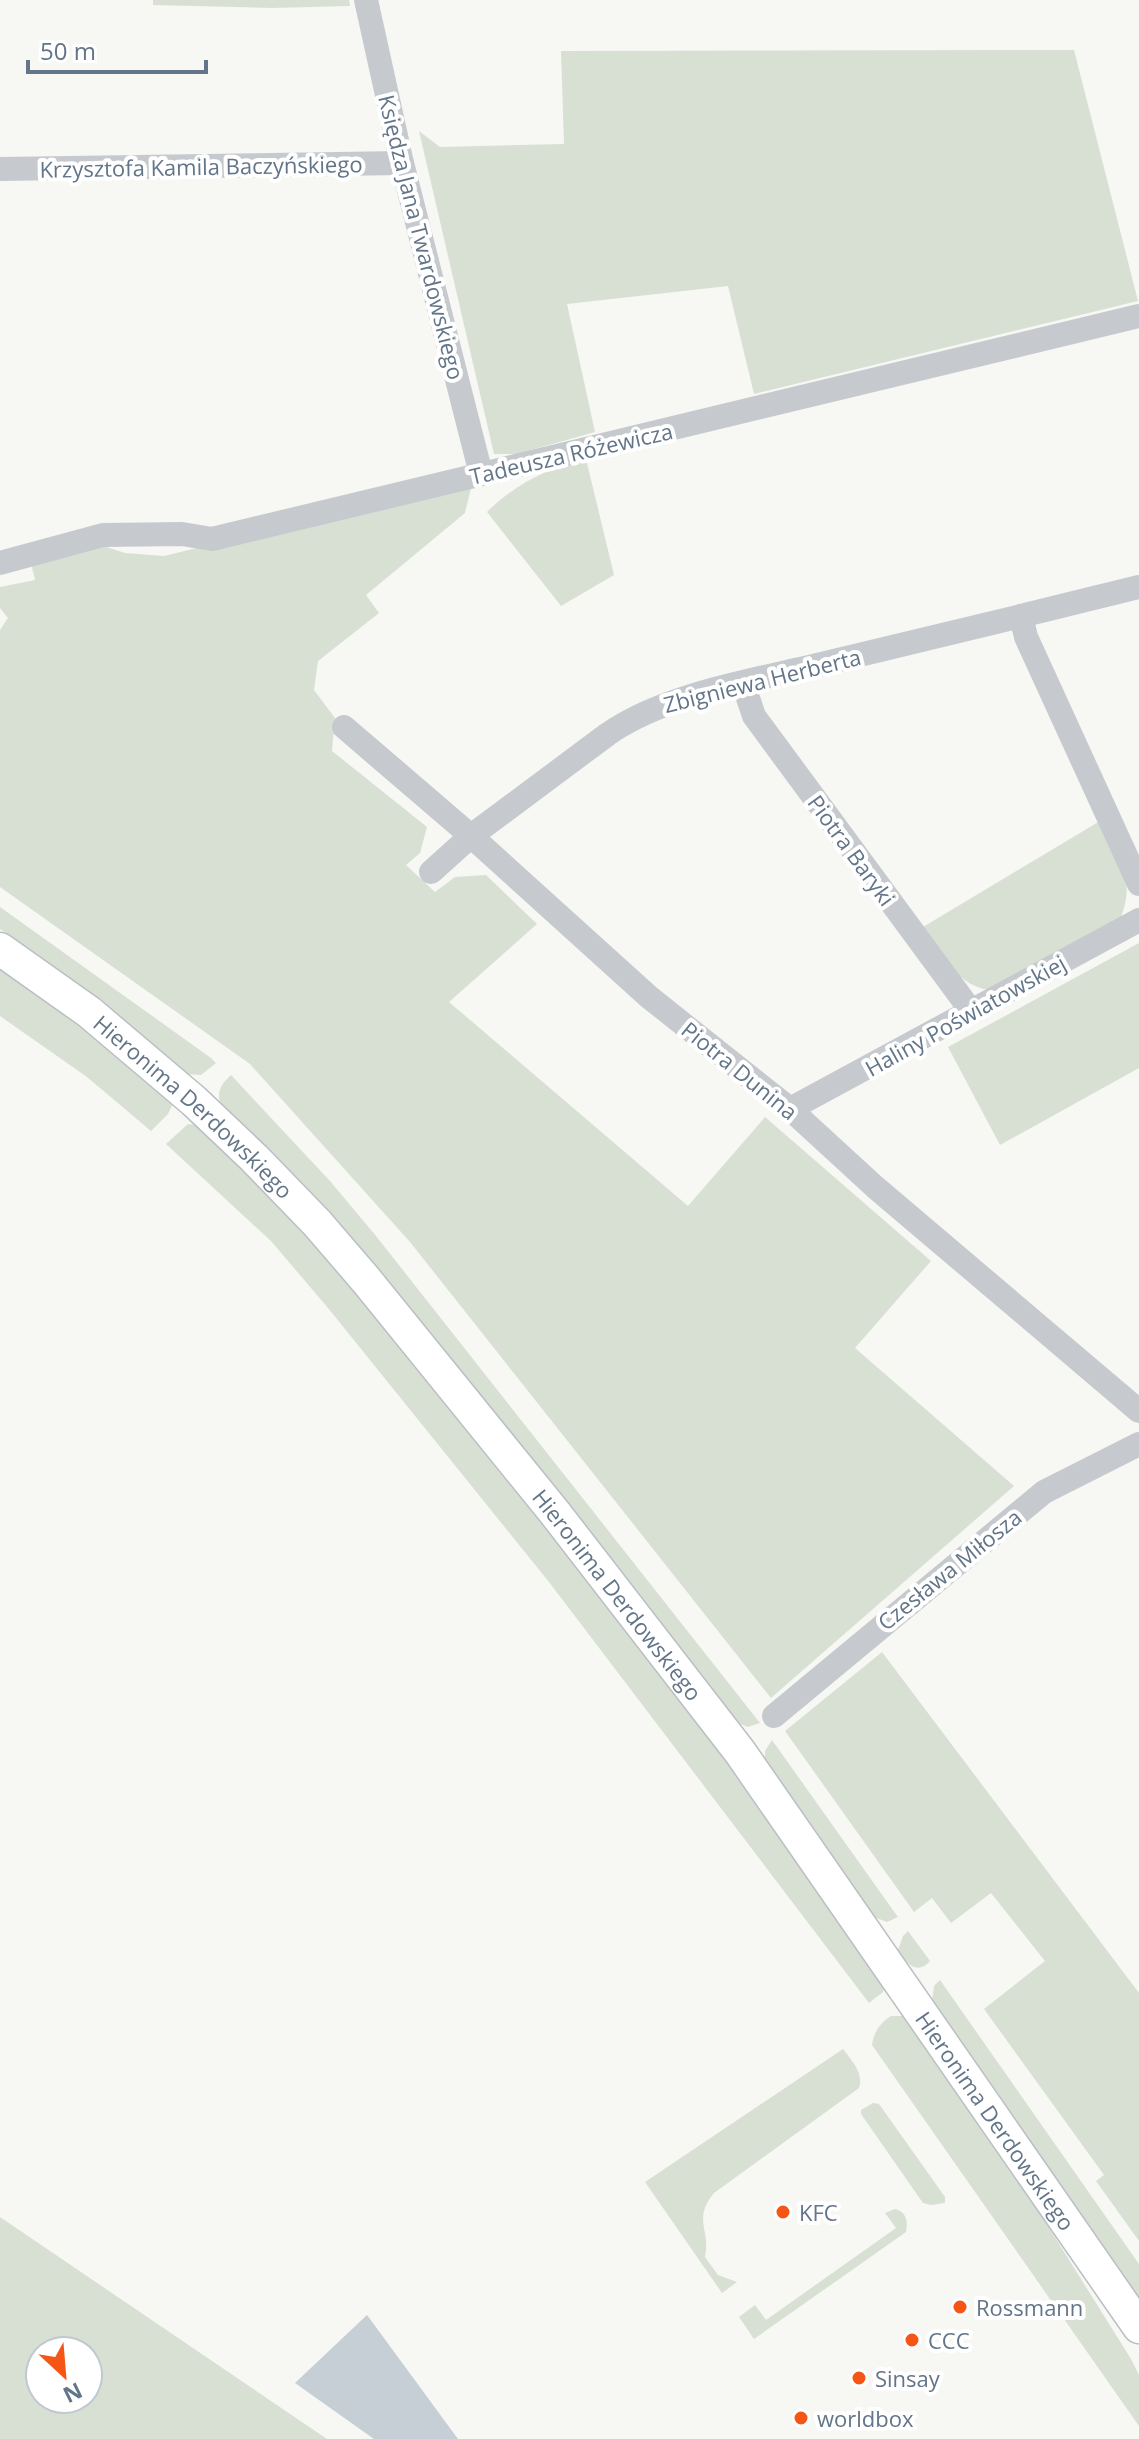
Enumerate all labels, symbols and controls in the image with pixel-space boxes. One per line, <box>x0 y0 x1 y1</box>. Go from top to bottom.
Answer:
scale bar <box>28 24 206 74</box>
text: 50 m <box>40 34 96 67</box>
street label: Księdza Jana Twardowskiego <box>372 92 472 382</box>
street label: Krzysztofa Kamila Baczyńskiego <box>39 148 363 184</box>
street label: Tadeusza Różewicza <box>467 415 675 491</box>
street label: Zbigniewa Herberta <box>660 641 864 719</box>
street label: Piotra Baryki <box>802 788 902 912</box>
street label: Haliny Poświatowskiej <box>859 947 1071 1083</box>
street label: Hieronima Derdowskiego <box>88 1008 300 1205</box>
street label: Piotra Dunina <box>676 1014 804 1126</box>
street label: Hieronima Derdowskiego <box>526 1482 709 1706</box>
street label: Czesława Miłosza <box>871 1502 1027 1636</box>
street label: Hieronima Derdowskiego <box>909 2005 1082 2236</box>
place label: KFC <box>799 2197 838 2227</box>
marker: KFC <box>774 2203 792 2221</box>
place label: Rossmann <box>976 2292 1083 2322</box>
marker: Rossmann <box>951 2298 969 2316</box>
place label: CCC <box>928 2325 970 2355</box>
marker: CCC <box>903 2331 921 2349</box>
north arrow <box>24 2335 104 2415</box>
place label: Sinsay <box>875 2363 941 2393</box>
marker: Sinsay <box>850 2369 868 2387</box>
text: N <box>59 2376 88 2411</box>
place label: worldbox <box>817 2403 914 2433</box>
marker: worldbox <box>792 2409 810 2427</box>

